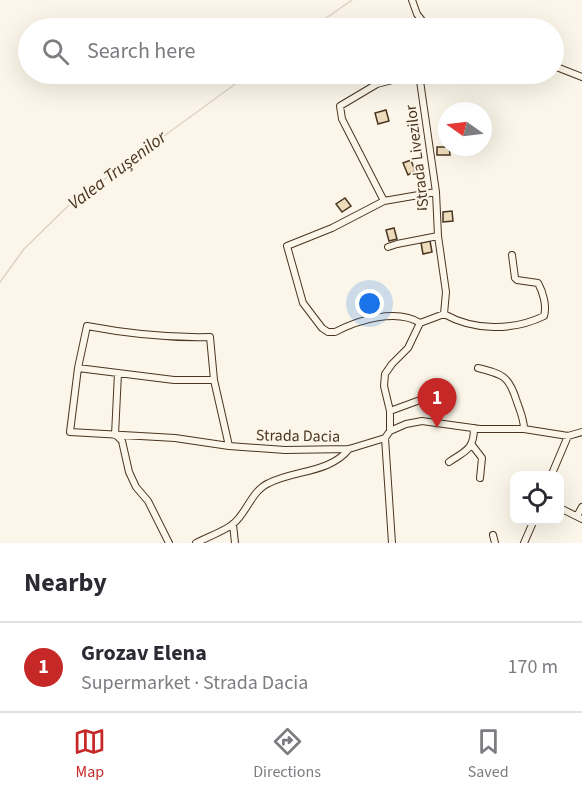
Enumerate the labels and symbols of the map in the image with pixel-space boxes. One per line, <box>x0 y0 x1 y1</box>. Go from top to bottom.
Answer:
north arrow <box>438 102 492 156</box>
street label: Strada Livezilor <box>400 103 434 208</box>
water label: Valea Trușenilor <box>63 125 172 216</box>
your location <box>355 289 384 318</box>
pin: 1 <box>418 378 456 428</box>
street label: Strada Dacia <box>256 424 340 448</box>

